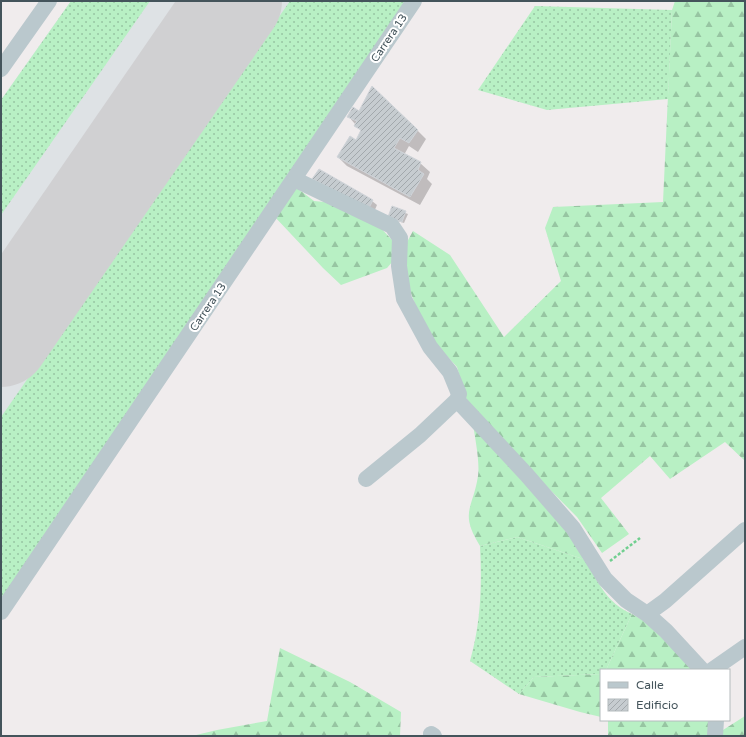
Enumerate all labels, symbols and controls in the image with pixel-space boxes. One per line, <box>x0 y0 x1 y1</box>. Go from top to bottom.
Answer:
street label: Carrera 13 <box>368 11 410 65</box>
street label: Carrera 13 <box>187 280 229 334</box>
legend <box>600 669 730 721</box>
text: Calle <box>636 678 664 692</box>
text: Edificio <box>636 698 678 712</box>

